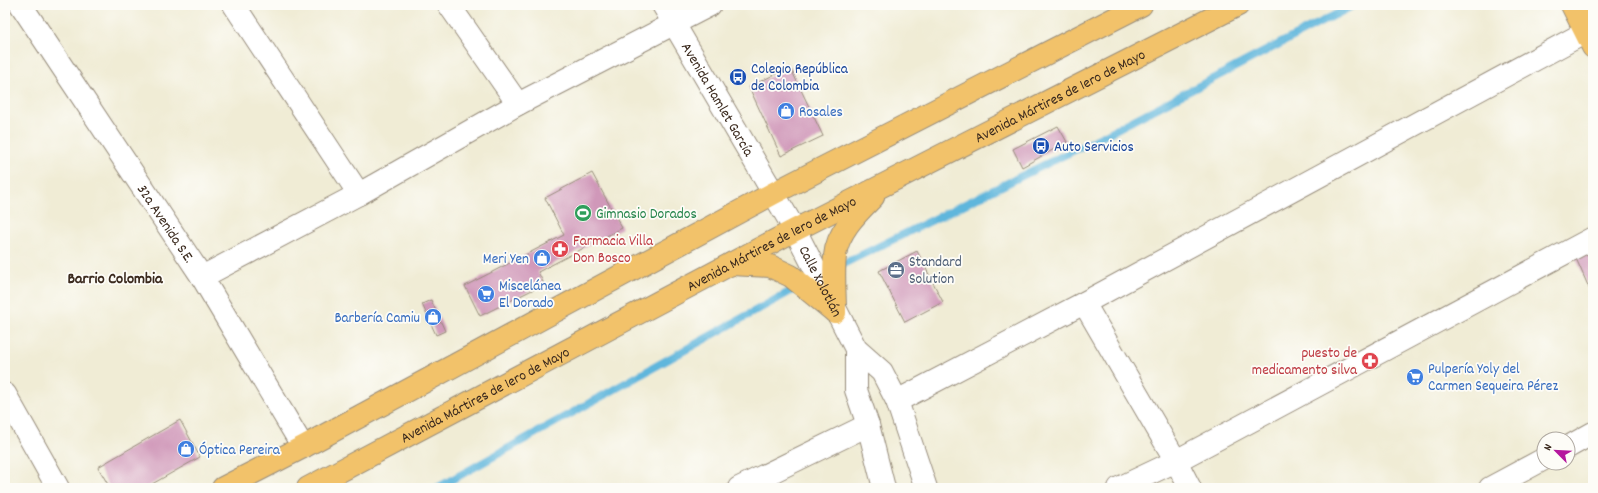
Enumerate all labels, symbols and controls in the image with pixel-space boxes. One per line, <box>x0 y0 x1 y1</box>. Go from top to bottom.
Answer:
street label: Avenida Hamlet García <box>674 39 759 162</box>
street label: Avenida Mártires de 1ero de Mayo <box>971 45 1150 150</box>
place label: Colegio República de Colombia <box>751 59 849 98</box>
bus stop icon: Colegio República de Colombia <box>728 67 748 87</box>
shop icon: Rosales <box>776 101 796 121</box>
place label: Rosales <box>799 102 843 124</box>
bus stop icon: Auto Servicios <box>1031 136 1051 156</box>
place label: Auto Servicios <box>1054 137 1134 159</box>
street label: 32a Avenida S.E. <box>130 180 199 268</box>
street label: Avenida Mártires de 1ero de Mayo <box>683 191 861 298</box>
sports icon: Gimnasio Dorados <box>573 203 593 223</box>
place label: Gimnasio Dorados <box>596 204 697 226</box>
place label: Farmacia Villa Don Bosco <box>573 231 654 270</box>
pharmacy icon: Farmacia Villa Don Bosco <box>550 239 570 259</box>
street label: Calle Xolotlán <box>792 242 847 321</box>
shop icon: Meri Yen <box>532 248 552 268</box>
place label: Meri Yen <box>483 249 529 271</box>
place label: Standard Solution <box>909 252 962 291</box>
office icon: Standard Solution <box>886 260 906 280</box>
district label: Barrio Colombia <box>68 268 164 291</box>
place label: Miscelánea El Dorado <box>499 276 562 315</box>
supermarket icon: Miscelánea El Dorado <box>476 284 496 304</box>
shop icon: Barbería Camiu <box>423 307 443 327</box>
place label: Barbería Camiu <box>334 308 420 330</box>
street label: Avenida Mártires de 1ero de Mayo <box>397 342 575 450</box>
place label: puesto de medicamento silva <box>1252 343 1358 382</box>
pharmacy icon: puesto de medicamento silva <box>1360 351 1380 371</box>
place label: Pulpería Yoly del Carmen Sequeira Pérez <box>1428 359 1558 398</box>
supermarket icon: Pulpería Yoly del Carmen Sequeira Pérez <box>1405 367 1425 387</box>
north arrow <box>1536 431 1576 471</box>
shop icon: Óptica Pereira <box>176 439 196 459</box>
place label: Óptica Pereira <box>199 440 281 462</box>
text: N <box>1540 441 1557 453</box>

